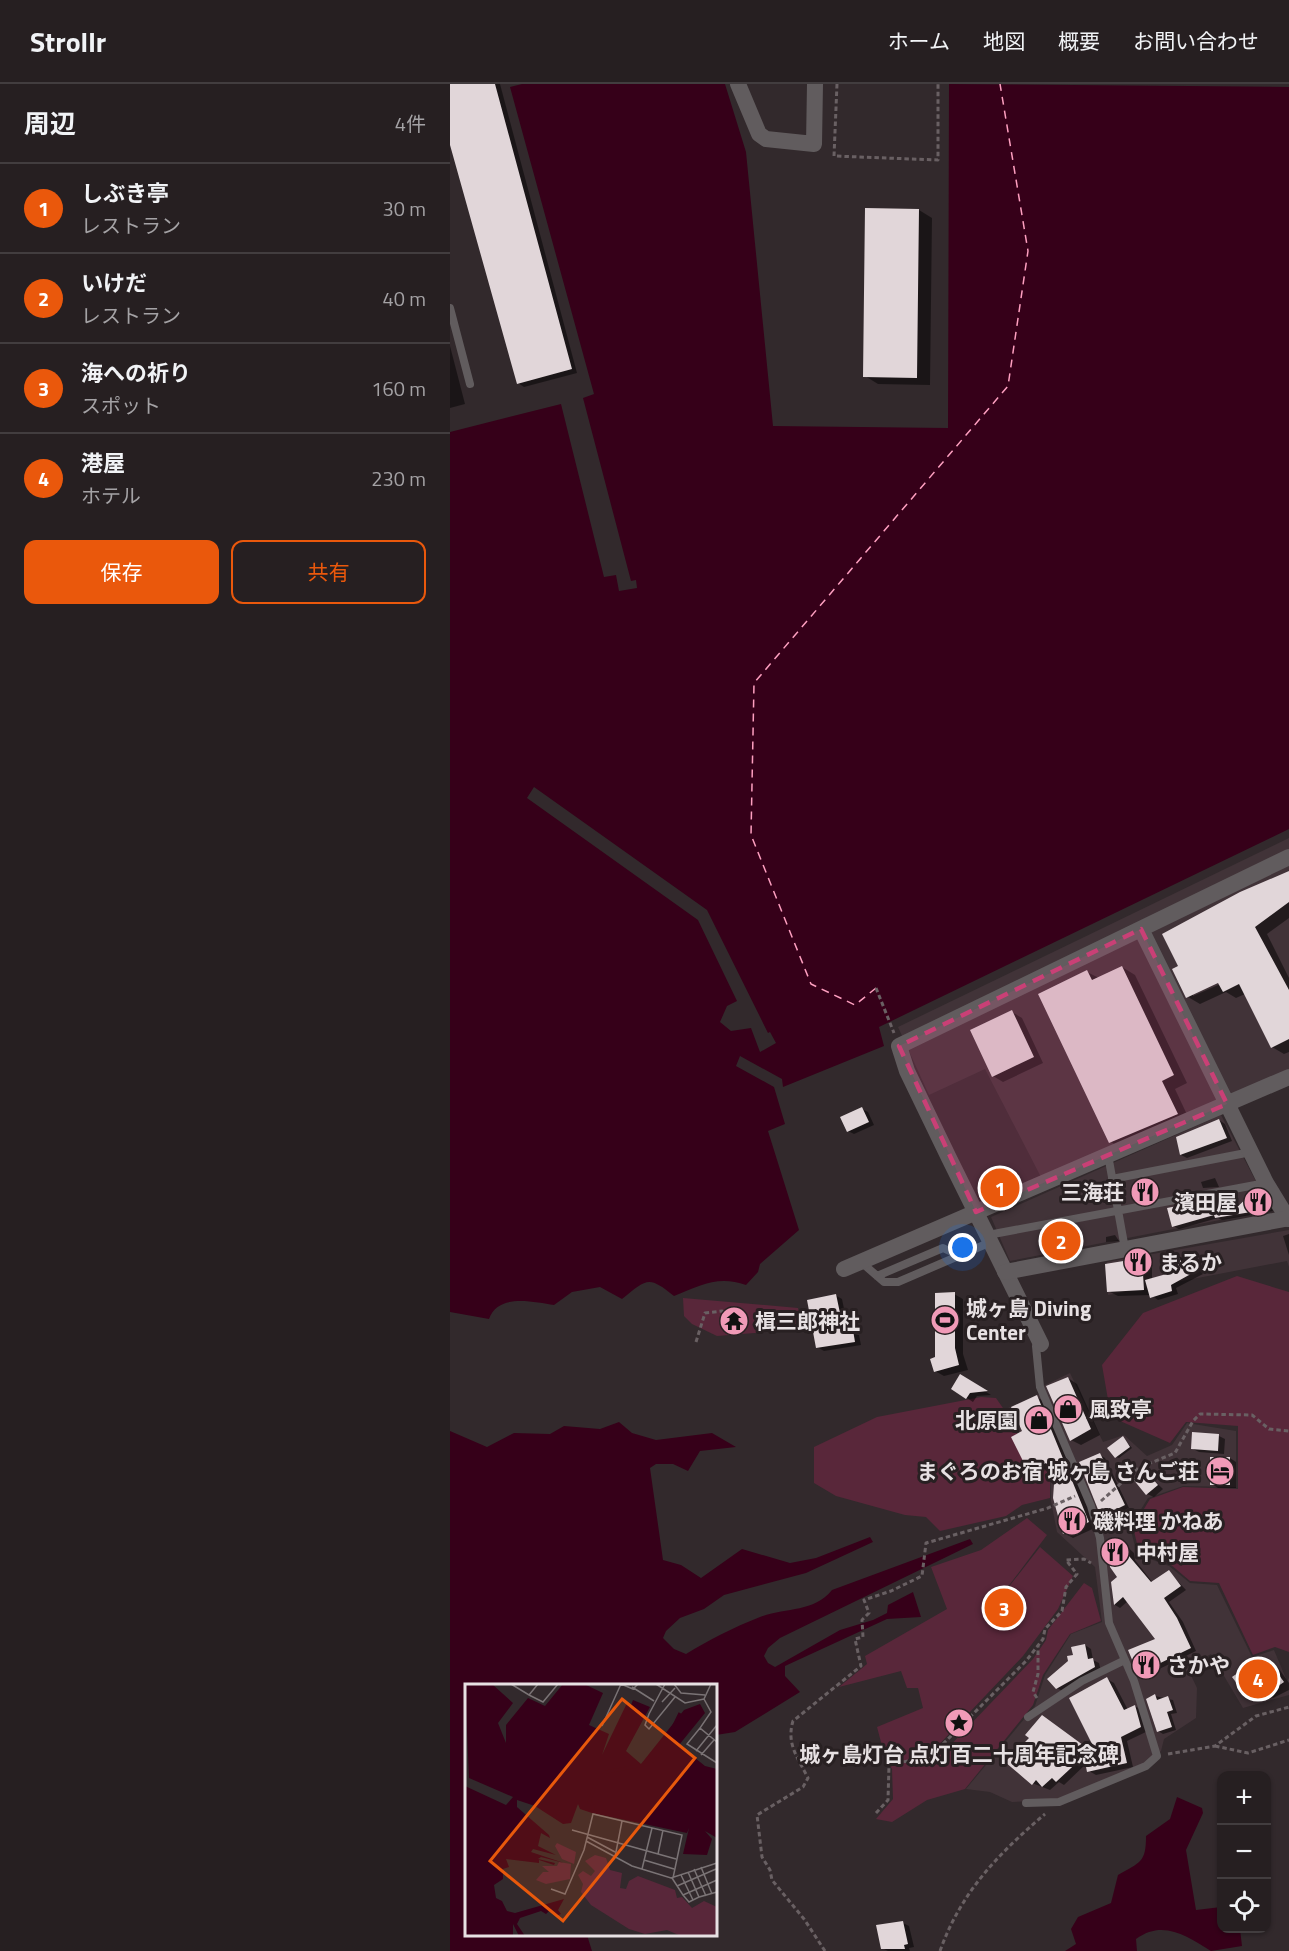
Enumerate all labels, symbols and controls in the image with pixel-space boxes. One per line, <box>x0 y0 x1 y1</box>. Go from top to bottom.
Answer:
text: Strollr <box>30 20 106 63</box>
text: ホーム <box>888 25 950 57</box>
text: 地図 <box>983 25 1025 57</box>
text: 概要 <box>1058 25 1100 57</box>
text: お問い合わせ <box>1133 25 1259 57</box>
text: 周辺 <box>24 104 76 143</box>
text: 4件 <box>395 108 426 139</box>
text: しぶき亭 <box>81 176 169 210</box>
text: 1 <box>38 193 49 224</box>
text: 30 m <box>382 193 426 224</box>
text: レストラン <box>81 210 181 241</box>
text: いけだ <box>81 266 147 300</box>
text: 2 <box>38 283 49 314</box>
text: 40 m <box>382 283 426 314</box>
text: レストラン <box>81 300 181 331</box>
text: 海への祈り <box>81 356 191 390</box>
text: 3 <box>38 373 49 404</box>
text: 160 m <box>371 373 426 404</box>
text: スポット <box>81 390 161 421</box>
text: 港屋 <box>81 446 125 480</box>
text: 4 <box>38 463 49 494</box>
text: 230 m <box>371 463 426 494</box>
text: ホテル <box>81 480 141 511</box>
button: 保存 <box>24 540 219 604</box>
button: 共有 <box>231 540 426 604</box>
pin: 1 <box>980 1166 1020 1210</box>
place label: 三海荘 <box>1061 1176 1124 1208</box>
restaurant icon: 三海荘 <box>1129 1176 1161 1208</box>
place label: 濱田屋 <box>1174 1186 1237 1218</box>
restaurant icon: 濱田屋 <box>1242 1186 1274 1218</box>
pin: 2 <box>1042 1218 1080 1264</box>
your location <box>948 1233 977 1262</box>
restaurant icon: まるか <box>1122 1246 1154 1278</box>
place label: まるか <box>1159 1246 1222 1278</box>
place label: 城ヶ島 Diving Center <box>966 1292 1091 1348</box>
sports icon: 城ヶ島 Diving Center <box>929 1304 961 1336</box>
temple icon: 楫三郎神社 <box>718 1305 750 1337</box>
place label: 楫三郎神社 <box>755 1305 860 1337</box>
shop icon: 風致亭 <box>1052 1393 1084 1425</box>
place label: 風致亭 <box>1089 1393 1152 1425</box>
place label: 北原園 <box>955 1404 1018 1436</box>
shop icon: 北原園 <box>1023 1404 1055 1436</box>
place label: まぐろのお宿 城ヶ島 さんご荘 <box>917 1455 1199 1487</box>
hotel icon: まぐろのお宿 城ヶ島 さんご荘 <box>1204 1455 1236 1487</box>
restaurant icon: 磯料理 かねあ <box>1056 1505 1088 1537</box>
place label: 磯料理 かねあ <box>1093 1505 1224 1537</box>
restaurant icon: 中村屋 <box>1099 1536 1131 1568</box>
place label: 中村屋 <box>1136 1536 1199 1568</box>
pin: 3 <box>984 1586 1024 1630</box>
restaurant icon: さかや <box>1130 1649 1162 1681</box>
place label: さかや <box>1167 1649 1230 1681</box>
pin: 4 <box>1238 1656 1278 1702</box>
inset map <box>465 1684 717 1936</box>
place icon: 城ヶ島灯台 点灯百二十周年記念碑 <box>943 1707 975 1739</box>
place label: 城ヶ島灯台 点灯百二十周年記念碑 <box>799 1738 1119 1770</box>
map controls <box>1217 1771 1271 1933</box>
button: + <box>1217 1771 1271 1825</box>
button: − <box>1217 1825 1271 1879</box>
button: locate <box>1217 1879 1271 1933</box>

